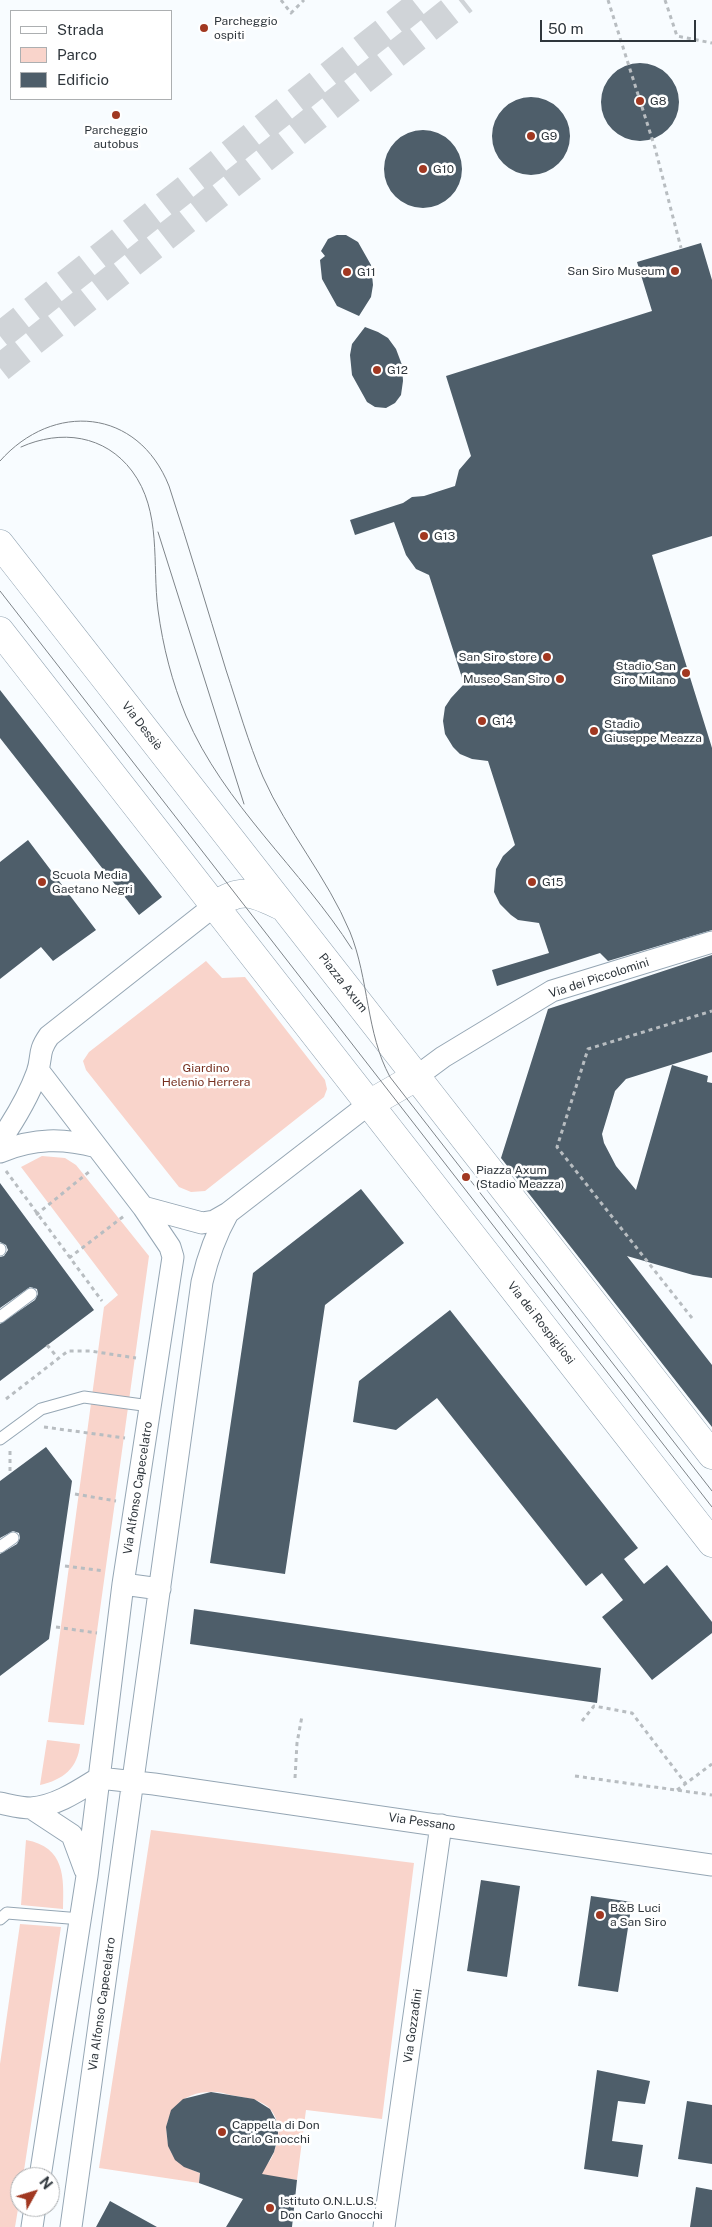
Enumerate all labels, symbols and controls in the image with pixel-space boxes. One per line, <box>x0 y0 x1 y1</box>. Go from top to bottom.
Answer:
legend <box>10 10 172 100</box>
scale bar <box>542 10 698 42</box>
place label: Parcheggio ospiti <box>214 14 277 42</box>
text: 50 m <box>548 20 583 37</box>
text: Strada <box>57 21 104 38</box>
marker: Parcheggio ospiti <box>198 22 210 34</box>
text: Parco <box>57 46 97 63</box>
text: Edificio <box>57 71 109 88</box>
place label: G8 <box>650 94 667 108</box>
marker: G8 <box>634 95 646 107</box>
marker: Parcheggio autobus <box>110 109 122 121</box>
place label: Parcheggio autobus <box>84 123 148 151</box>
place label: G9 <box>541 129 557 143</box>
marker: G9 <box>525 130 537 142</box>
place label: G10 <box>433 162 454 176</box>
marker: G10 <box>417 163 429 175</box>
place label: San Siro Museum <box>567 264 665 278</box>
place label: G11 <box>357 265 376 279</box>
marker: San Siro Museum <box>669 265 681 277</box>
marker: G11 <box>341 266 353 278</box>
place label: G12 <box>387 363 408 377</box>
marker: G12 <box>371 364 383 376</box>
place label: G13 <box>434 529 455 543</box>
marker: G13 <box>418 530 430 542</box>
place label: San Siro store <box>459 650 537 664</box>
marker: San Siro store <box>541 651 553 663</box>
place label: Stadio San Siro Milano <box>613 659 676 687</box>
marker: Stadio San Siro Milano <box>680 667 692 679</box>
place label: Museo San Siro <box>463 672 550 686</box>
marker: Museo San Siro <box>554 673 566 685</box>
street label: Via Dessiè <box>119 699 165 753</box>
place label: G14 <box>492 714 513 728</box>
marker: G14 <box>476 715 488 727</box>
place label: Stadio Giuseppe Meazza <box>604 717 702 745</box>
marker: Stadio Giuseppe Meazza <box>588 725 600 737</box>
place label: Scuola Media Gaetano Negri <box>52 868 133 896</box>
place label: G15 <box>542 875 563 889</box>
marker: Scuola Media Gaetano Negri <box>36 876 48 888</box>
marker: G15 <box>526 876 538 888</box>
street label: Piazza Axum <box>315 951 371 1015</box>
street label: Via dei Piccolomini <box>547 955 651 1001</box>
park label: Giardino Helenio Herrera <box>162 1061 250 1089</box>
place label: Piazza Axum (Stadio Meazza) <box>476 1163 565 1191</box>
marker: Piazza Axum (Stadio Meazza) <box>460 1171 472 1183</box>
street label: Via dei Rospigliosi <box>504 1279 578 1367</box>
street label: Via Alfonso Capecelatro <box>120 1420 156 1556</box>
street label: Via Pessano <box>388 1810 456 1834</box>
place label: B&B Luci a San Siro <box>610 1901 666 1929</box>
marker: B&B Luci a San Siro <box>594 1909 606 1921</box>
street label: Via Alfonso Capecelatro <box>86 1936 118 2072</box>
street label: Via Gozzadini <box>401 1988 425 2064</box>
place label: Cappella di Don Carlo Gnocchi <box>232 2118 320 2146</box>
marker: Cappella di Don Carlo Gnocchi <box>216 2126 228 2138</box>
north arrow <box>10 2167 60 2217</box>
text: N <box>36 2174 56 2192</box>
place label: Istituto O.N.L.U.S. Don Carlo Gnocchi <box>280 2194 383 2222</box>
marker: Istituto O.N.L.U.S. Don Carlo Gnocchi <box>264 2202 276 2214</box>

